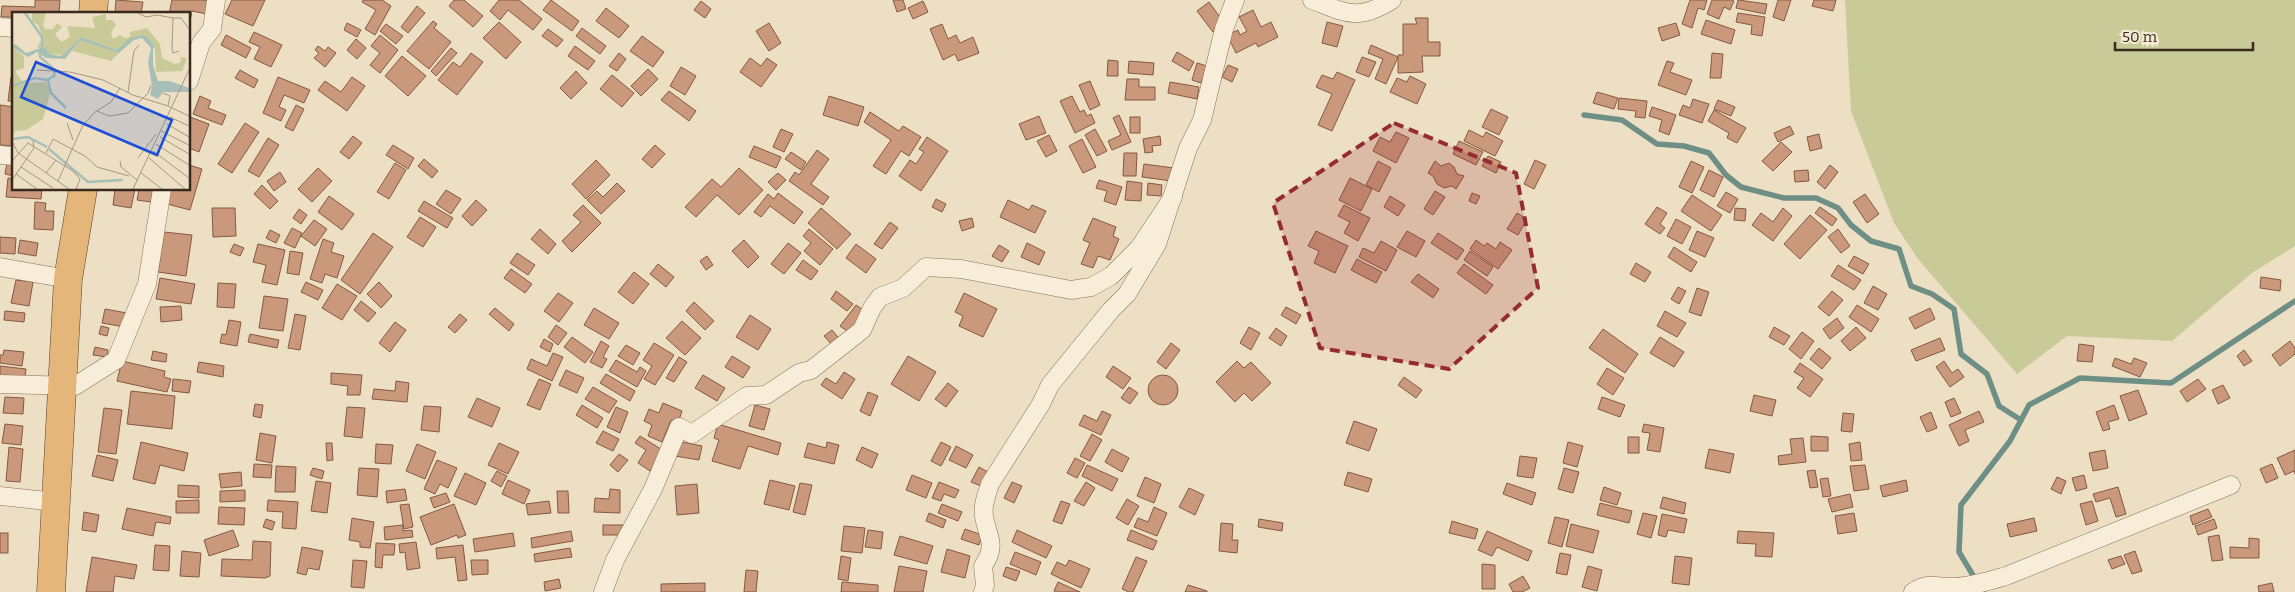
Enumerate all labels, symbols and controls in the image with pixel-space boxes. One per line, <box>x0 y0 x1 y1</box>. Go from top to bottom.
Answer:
inset map <box>12 12 190 190</box>
scale bar <box>2115 20 2252 52</box>
text: 50 m <box>2122 28 2158 46</box>

